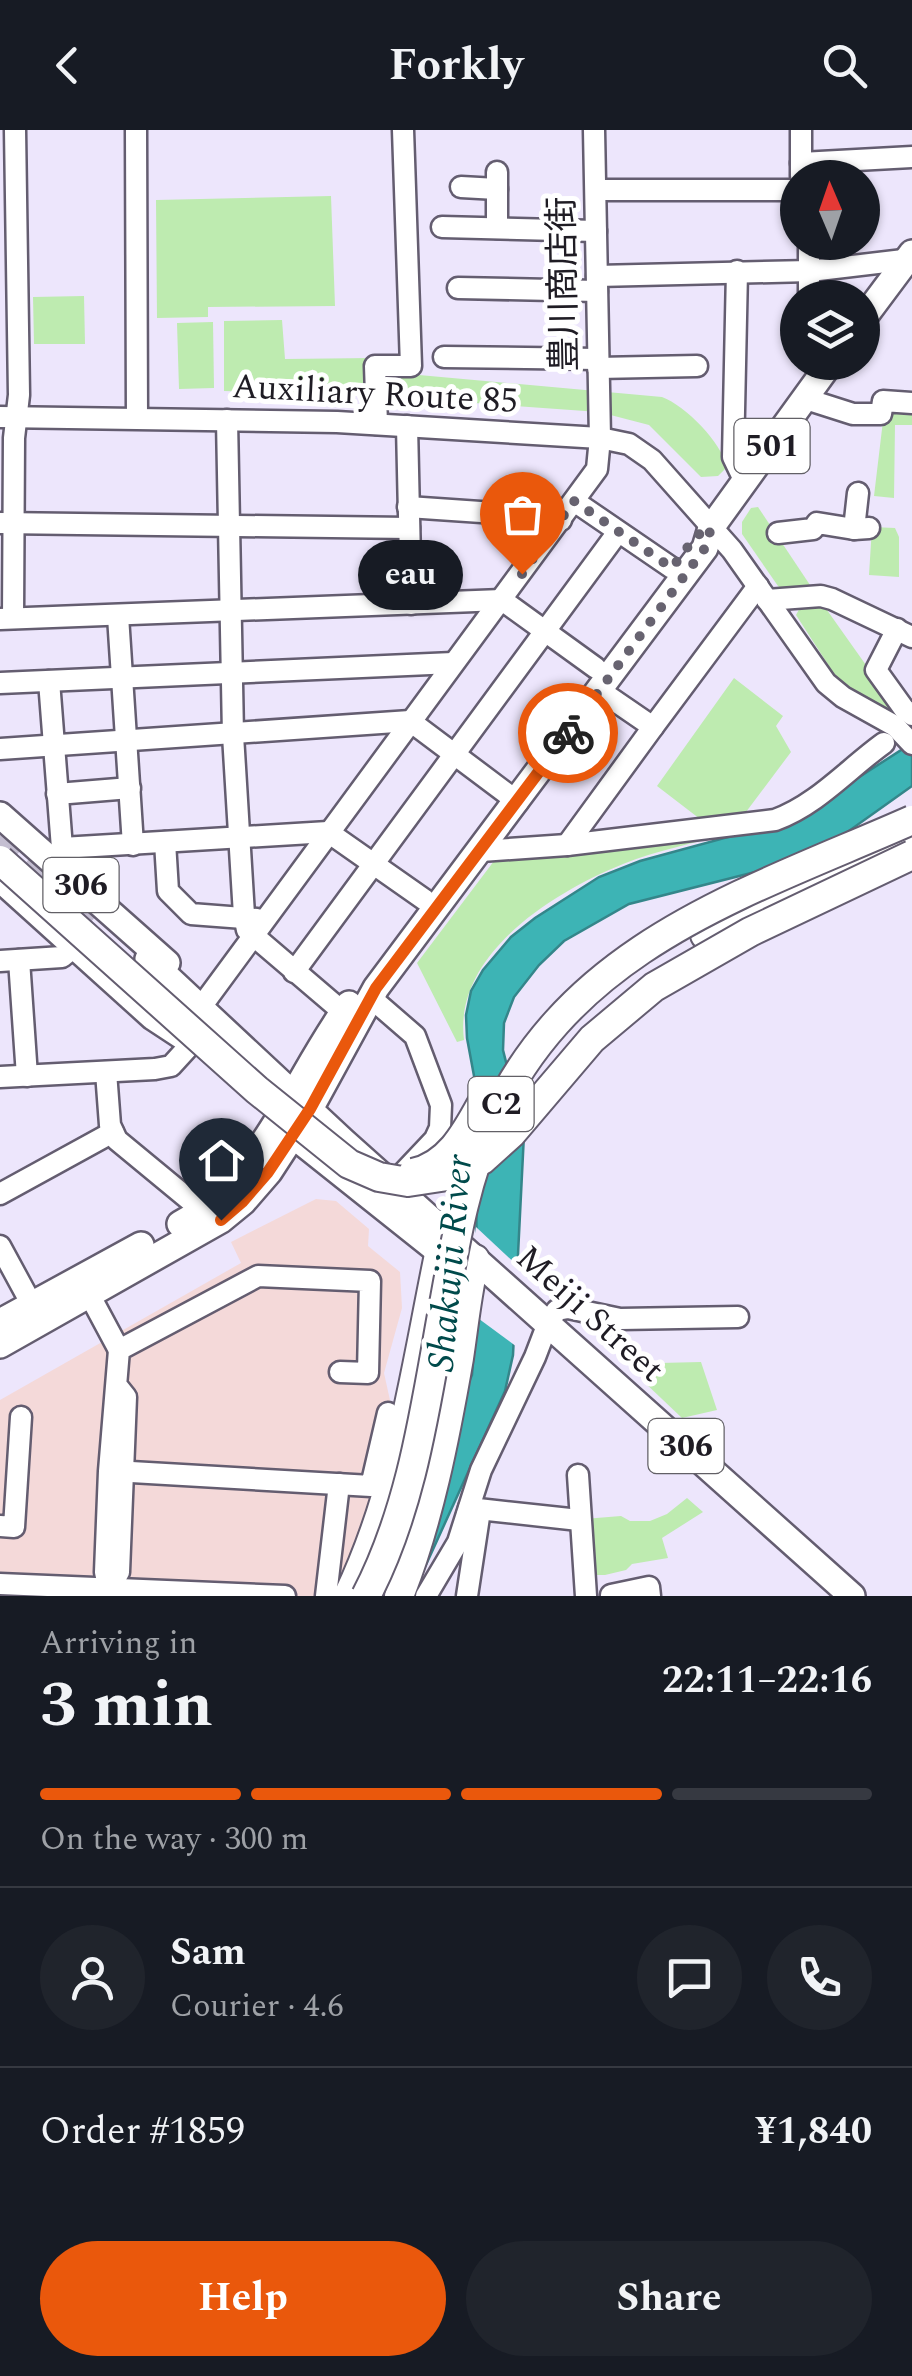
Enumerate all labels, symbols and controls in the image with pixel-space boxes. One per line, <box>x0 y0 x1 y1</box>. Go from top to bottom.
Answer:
text: Forkly <box>389 31 523 100</box>
icon: back <box>40 38 95 93</box>
icon: search <box>817 38 872 93</box>
north arrow <box>780 160 880 260</box>
map controls <box>780 160 880 380</box>
street label: 豊川商店街 <box>536 196 592 372</box>
button: layers <box>780 280 880 380</box>
street label: Auxiliary Route 85 <box>231 360 519 428</box>
road number: 501 <box>734 419 810 473</box>
pin <box>480 472 565 575</box>
icon: bag <box>495 487 550 542</box>
callout: eau <box>357 539 462 609</box>
text: eau <box>385 550 436 599</box>
courier <box>518 683 618 783</box>
icon: bike <box>541 706 596 761</box>
road number: 306 <box>44 858 118 912</box>
road number: C2 <box>468 1077 534 1131</box>
pin <box>179 1118 264 1221</box>
icon: home <box>194 1133 249 1188</box>
water label: Shakujii River <box>413 1151 489 1374</box>
street label: Meiji Street <box>504 1233 676 1395</box>
road number: 306 <box>648 1419 724 1473</box>
text: Arriving in <box>40 1619 197 1668</box>
text: 22:11–22:16 <box>662 1652 872 1710</box>
text: 3 min <box>40 1656 213 1755</box>
text: On the way · 300 m <box>40 1815 308 1864</box>
text: Sam <box>170 1924 246 1982</box>
button: person <box>40 1925 145 2030</box>
button: chat <box>637 1925 742 2030</box>
button: phone <box>767 1925 872 2030</box>
text: Courier · 4.6 <box>170 1982 343 2031</box>
text: Order #1859 <box>40 2103 245 2161</box>
text: ¥1,840 <box>755 2103 872 2161</box>
button: Help <box>40 2241 446 2356</box>
button: Share <box>466 2241 872 2356</box>

